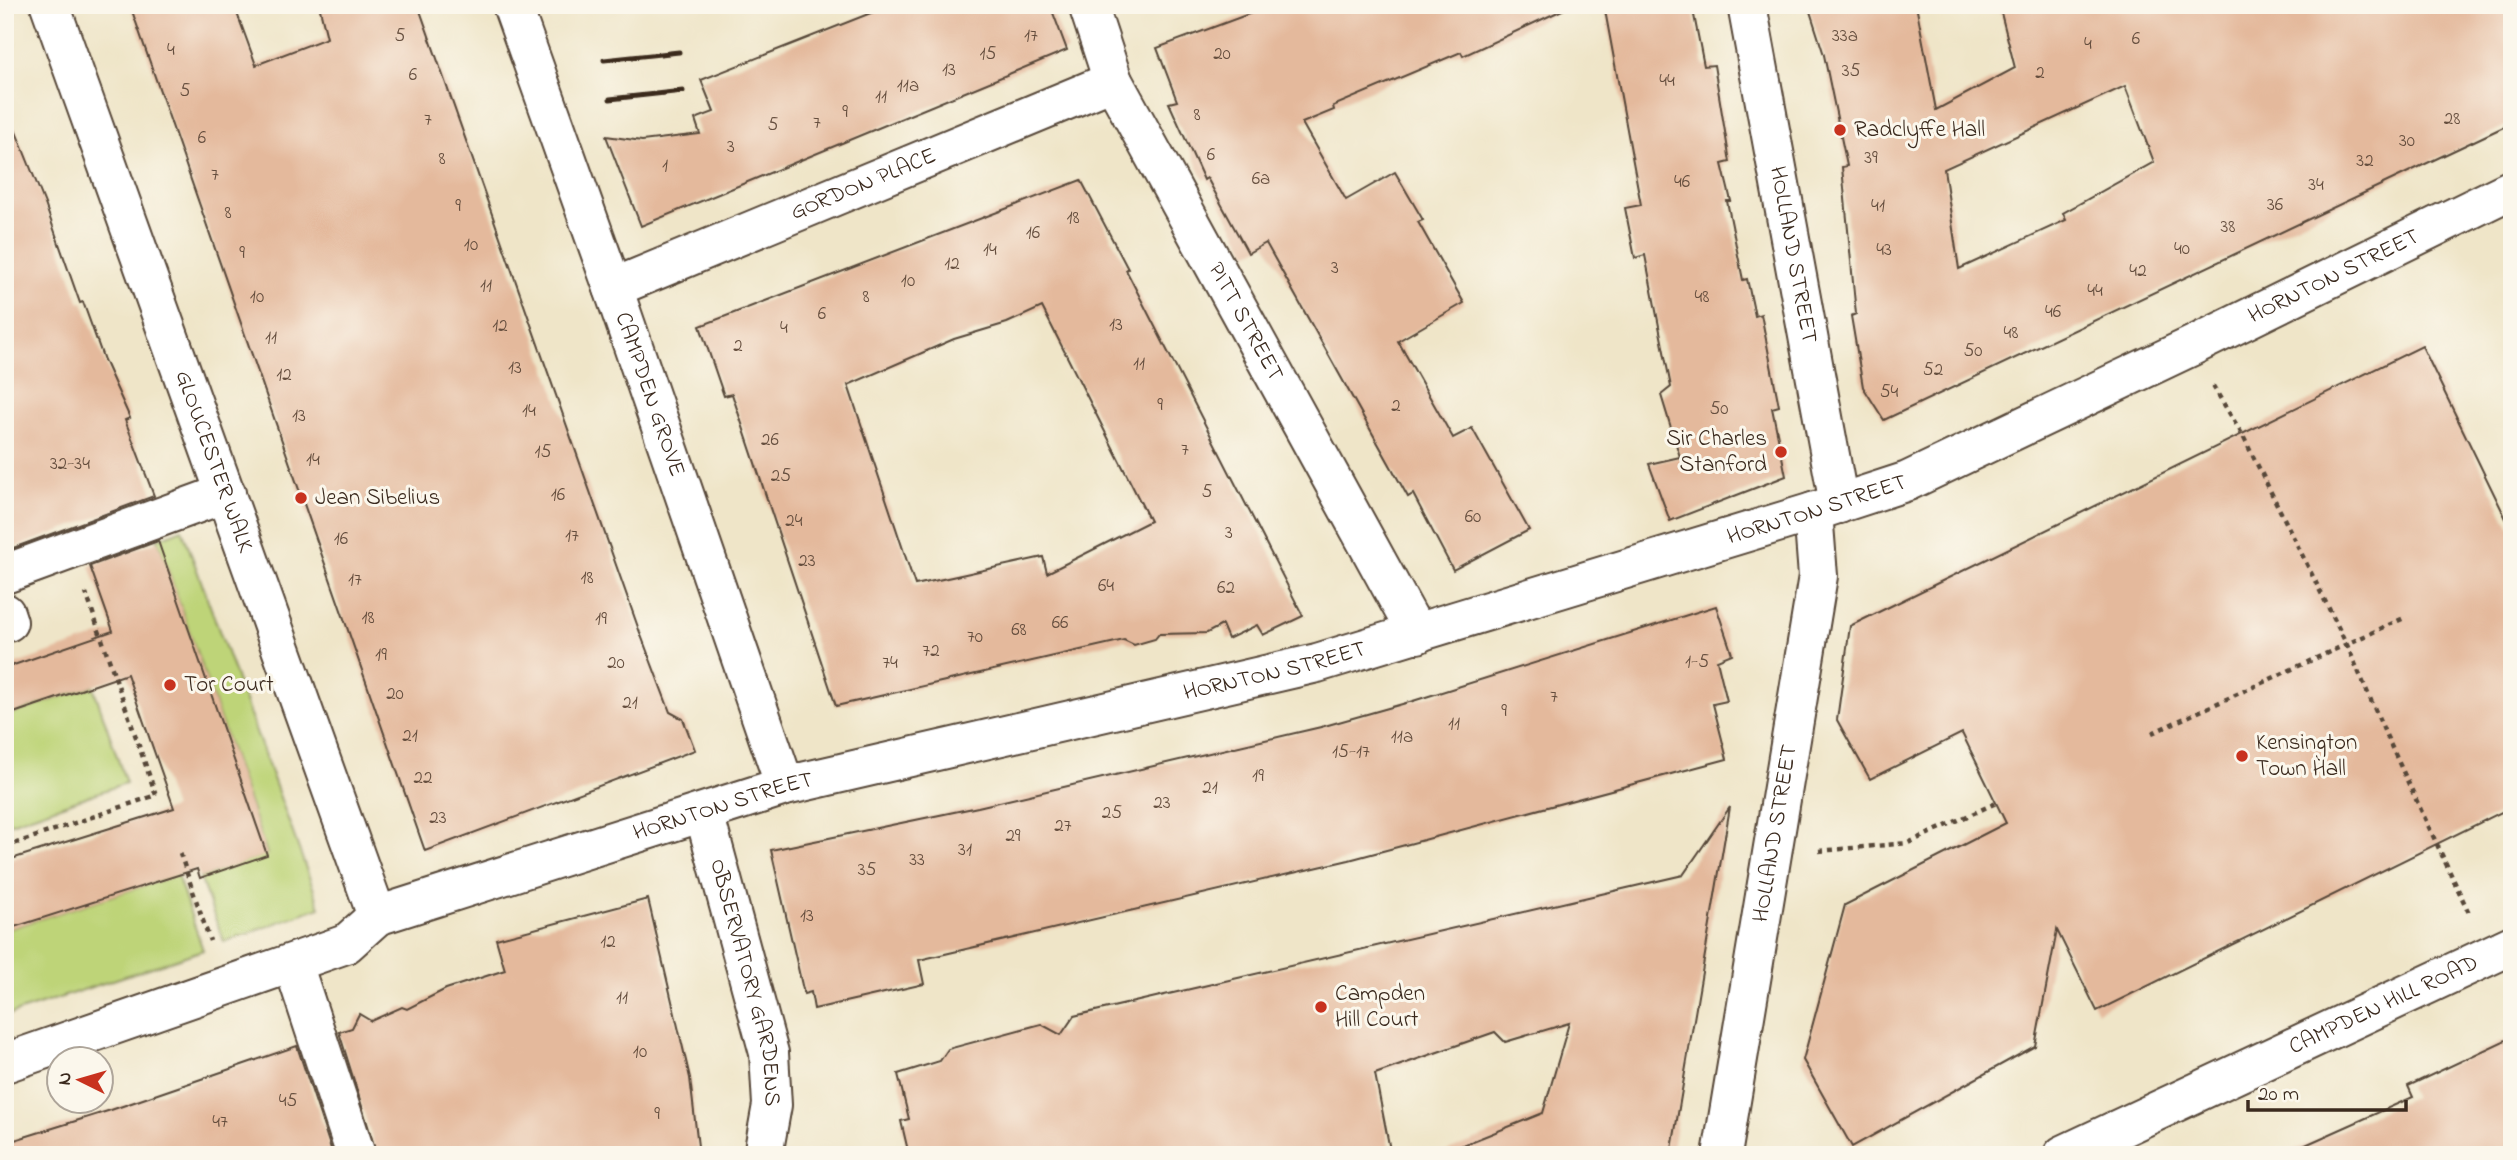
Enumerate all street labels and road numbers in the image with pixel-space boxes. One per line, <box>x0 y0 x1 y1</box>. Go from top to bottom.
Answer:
street label: GORDON PLACE <box>786 140 941 229</box>
street label: HOLLAND STREET <box>1761 163 1826 346</box>
street label: HORNTON STREET <box>2243 220 2425 332</box>
street label: PITT STREET <box>1199 257 1292 387</box>
street label: CAMPDEN GROVE <box>606 308 693 481</box>
street label: GLOUCESTER WALK <box>166 366 262 558</box>
street label: HORNTON STREET <box>1723 466 1911 554</box>
street label: HORNTON STREET <box>1180 633 1370 710</box>
street label: HOLLAND STREET <box>1744 742 1806 925</box>
street label: HORNTON STREET <box>629 764 816 850</box>
street label: OBSERVATORY GARDENS <box>701 855 789 1107</box>
street label: CAMPDEN HILL ROAD <box>2284 947 2484 1064</box>

